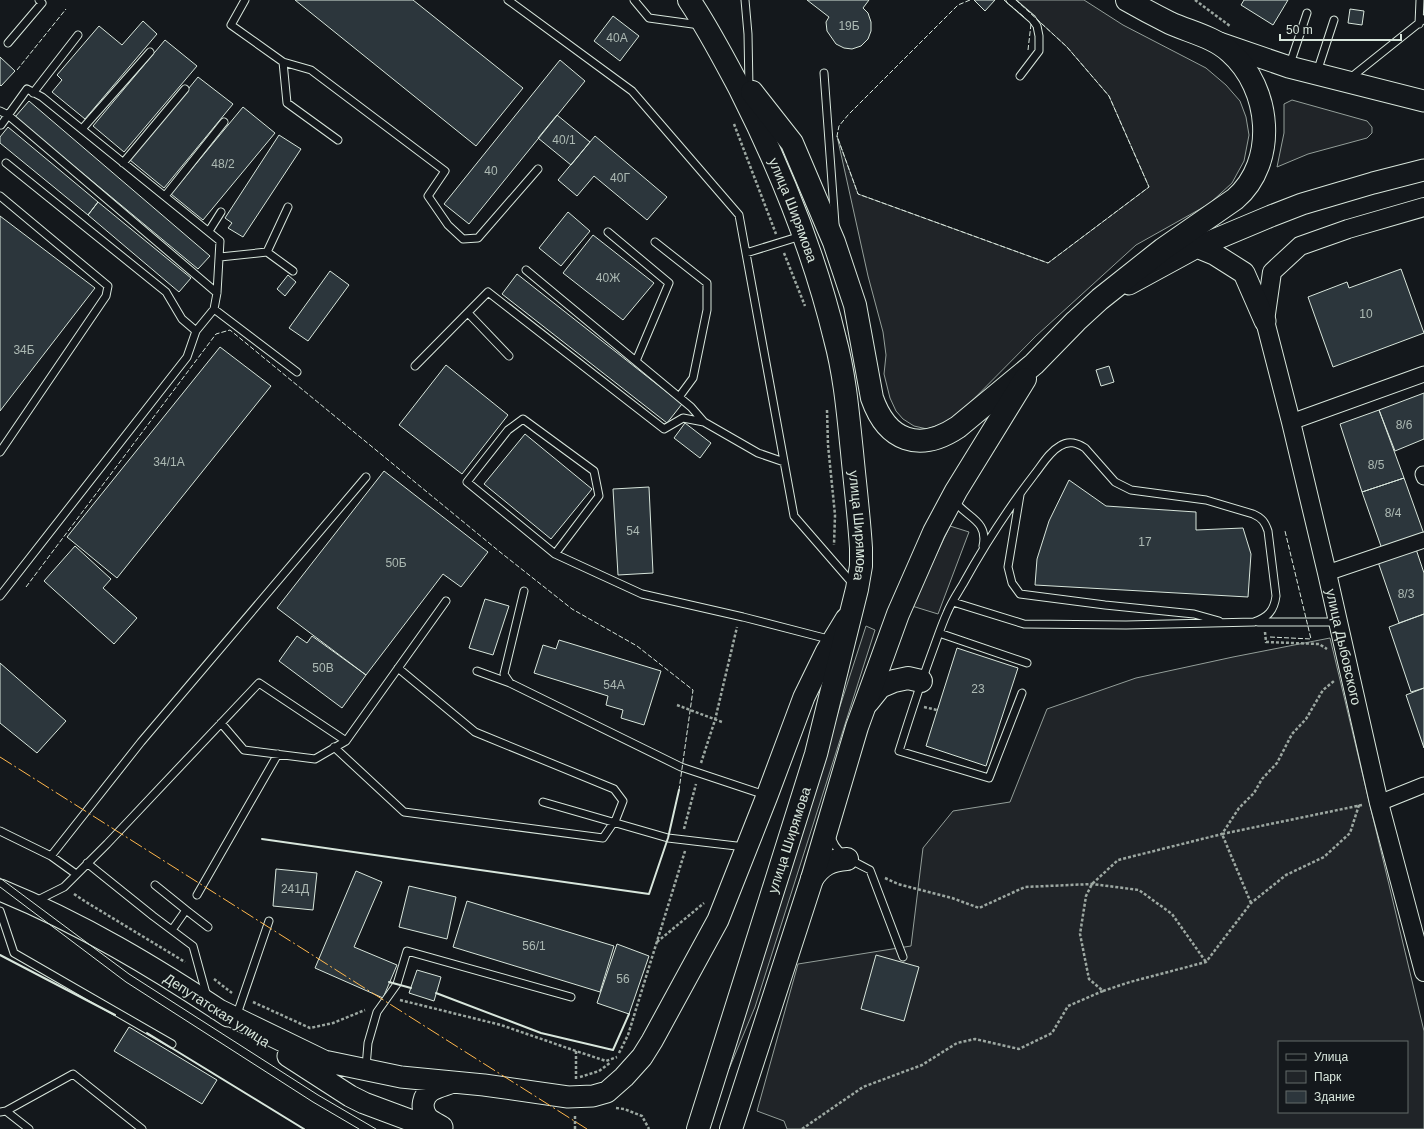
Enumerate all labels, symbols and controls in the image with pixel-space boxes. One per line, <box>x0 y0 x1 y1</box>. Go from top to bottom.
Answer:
scale bar <box>1280 16 1401 42</box>
house number: 19Б <box>838 19 860 33</box>
text: 50 m <box>1286 23 1313 37</box>
house number: 40А <box>606 31 628 45</box>
house number: 40/1 <box>552 133 576 147</box>
street label: улица Ширямова <box>766 155 821 265</box>
house number: 48/2 <box>211 157 235 171</box>
house number: 40 <box>484 164 498 178</box>
house number: 40Г <box>610 171 630 185</box>
house number: 40Ж <box>596 271 620 285</box>
house number: 10 <box>1359 307 1373 321</box>
house number: 34Б <box>13 343 35 357</box>
house number: 8/6 <box>1396 418 1413 432</box>
house number: 34/1А <box>153 455 185 469</box>
house number: 8/5 <box>1368 458 1385 472</box>
street label: улица Ширямова <box>846 470 869 582</box>
house number: 8/4 <box>1385 506 1402 520</box>
house number: 54 <box>626 524 640 538</box>
house number: 17 <box>1138 535 1152 549</box>
house number: 50Б <box>385 556 407 570</box>
street label: улица Дыбовского <box>1323 587 1365 707</box>
house number: 8/3 <box>1398 587 1415 601</box>
house number: 50В <box>312 661 334 675</box>
house number: 54А <box>603 678 625 692</box>
house number: 23 <box>971 682 985 696</box>
street label: улица Ширямова <box>764 785 814 895</box>
house number: 241Д <box>281 882 309 896</box>
house number: 56/1 <box>522 939 546 953</box>
street label: Депутатская улица <box>161 970 273 1050</box>
house number: 56 <box>616 972 630 986</box>
legend <box>1278 1041 1408 1113</box>
text: Улица <box>1314 1050 1348 1064</box>
text: Парк <box>1314 1070 1342 1084</box>
text: Здание <box>1314 1090 1355 1104</box>

